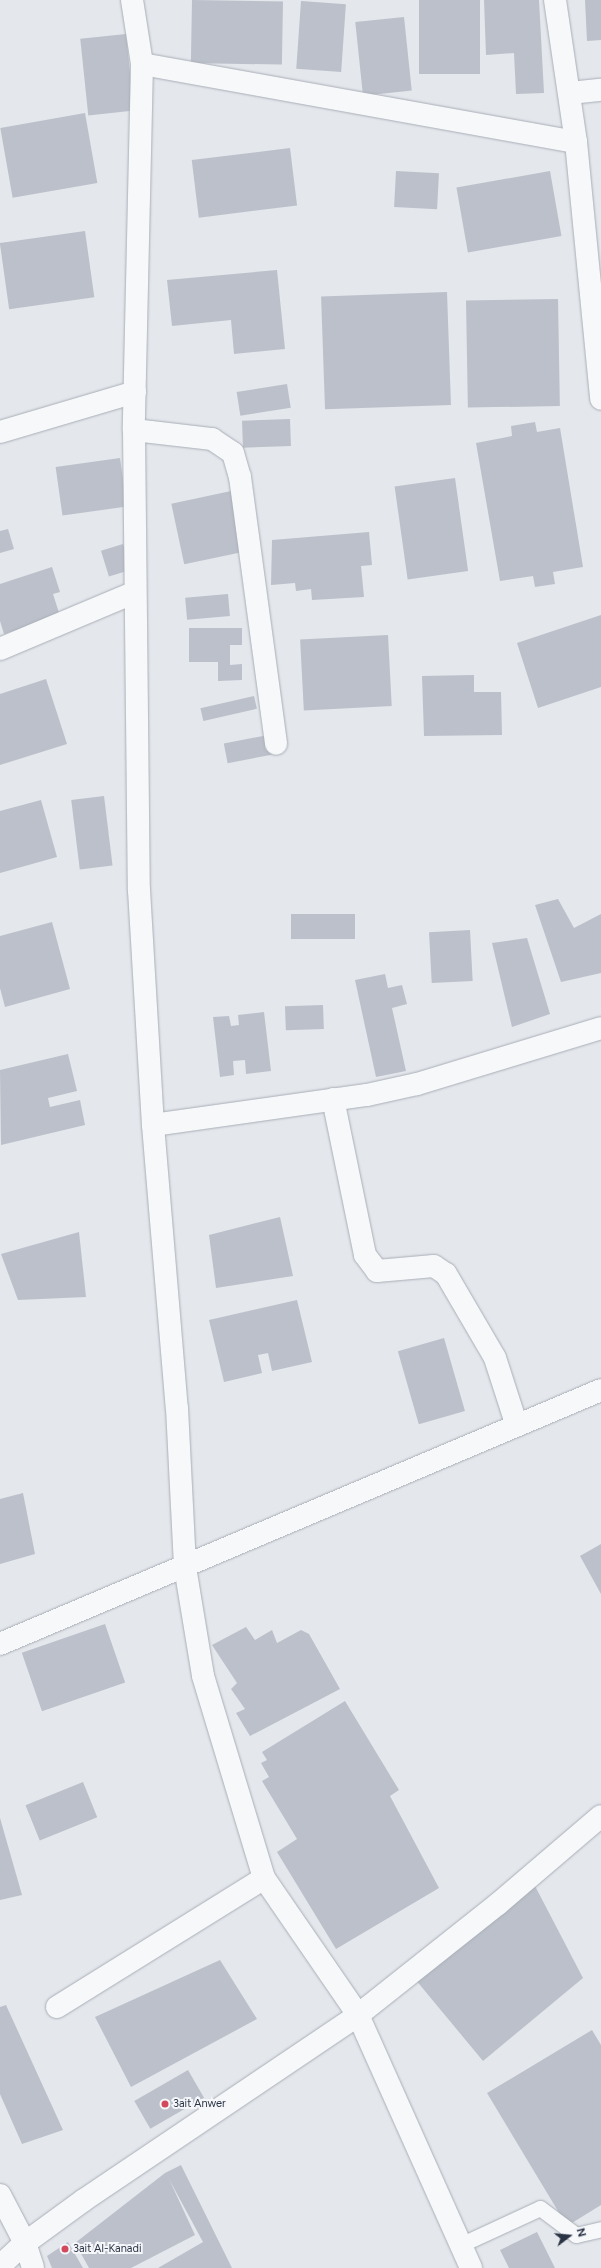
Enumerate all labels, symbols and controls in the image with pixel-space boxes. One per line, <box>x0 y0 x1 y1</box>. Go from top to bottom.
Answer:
place label: 3ait Anwer <box>173 2097 226 2111</box>
marker: 3ait Anwer <box>160 2099 170 2109</box>
north arrow <box>549 2216 589 2256</box>
text: N <box>574 2227 588 2238</box>
place label: 3ait Al-Kanadi <box>73 2242 141 2256</box>
marker: 3ait Al-Kanadi <box>60 2244 70 2254</box>

